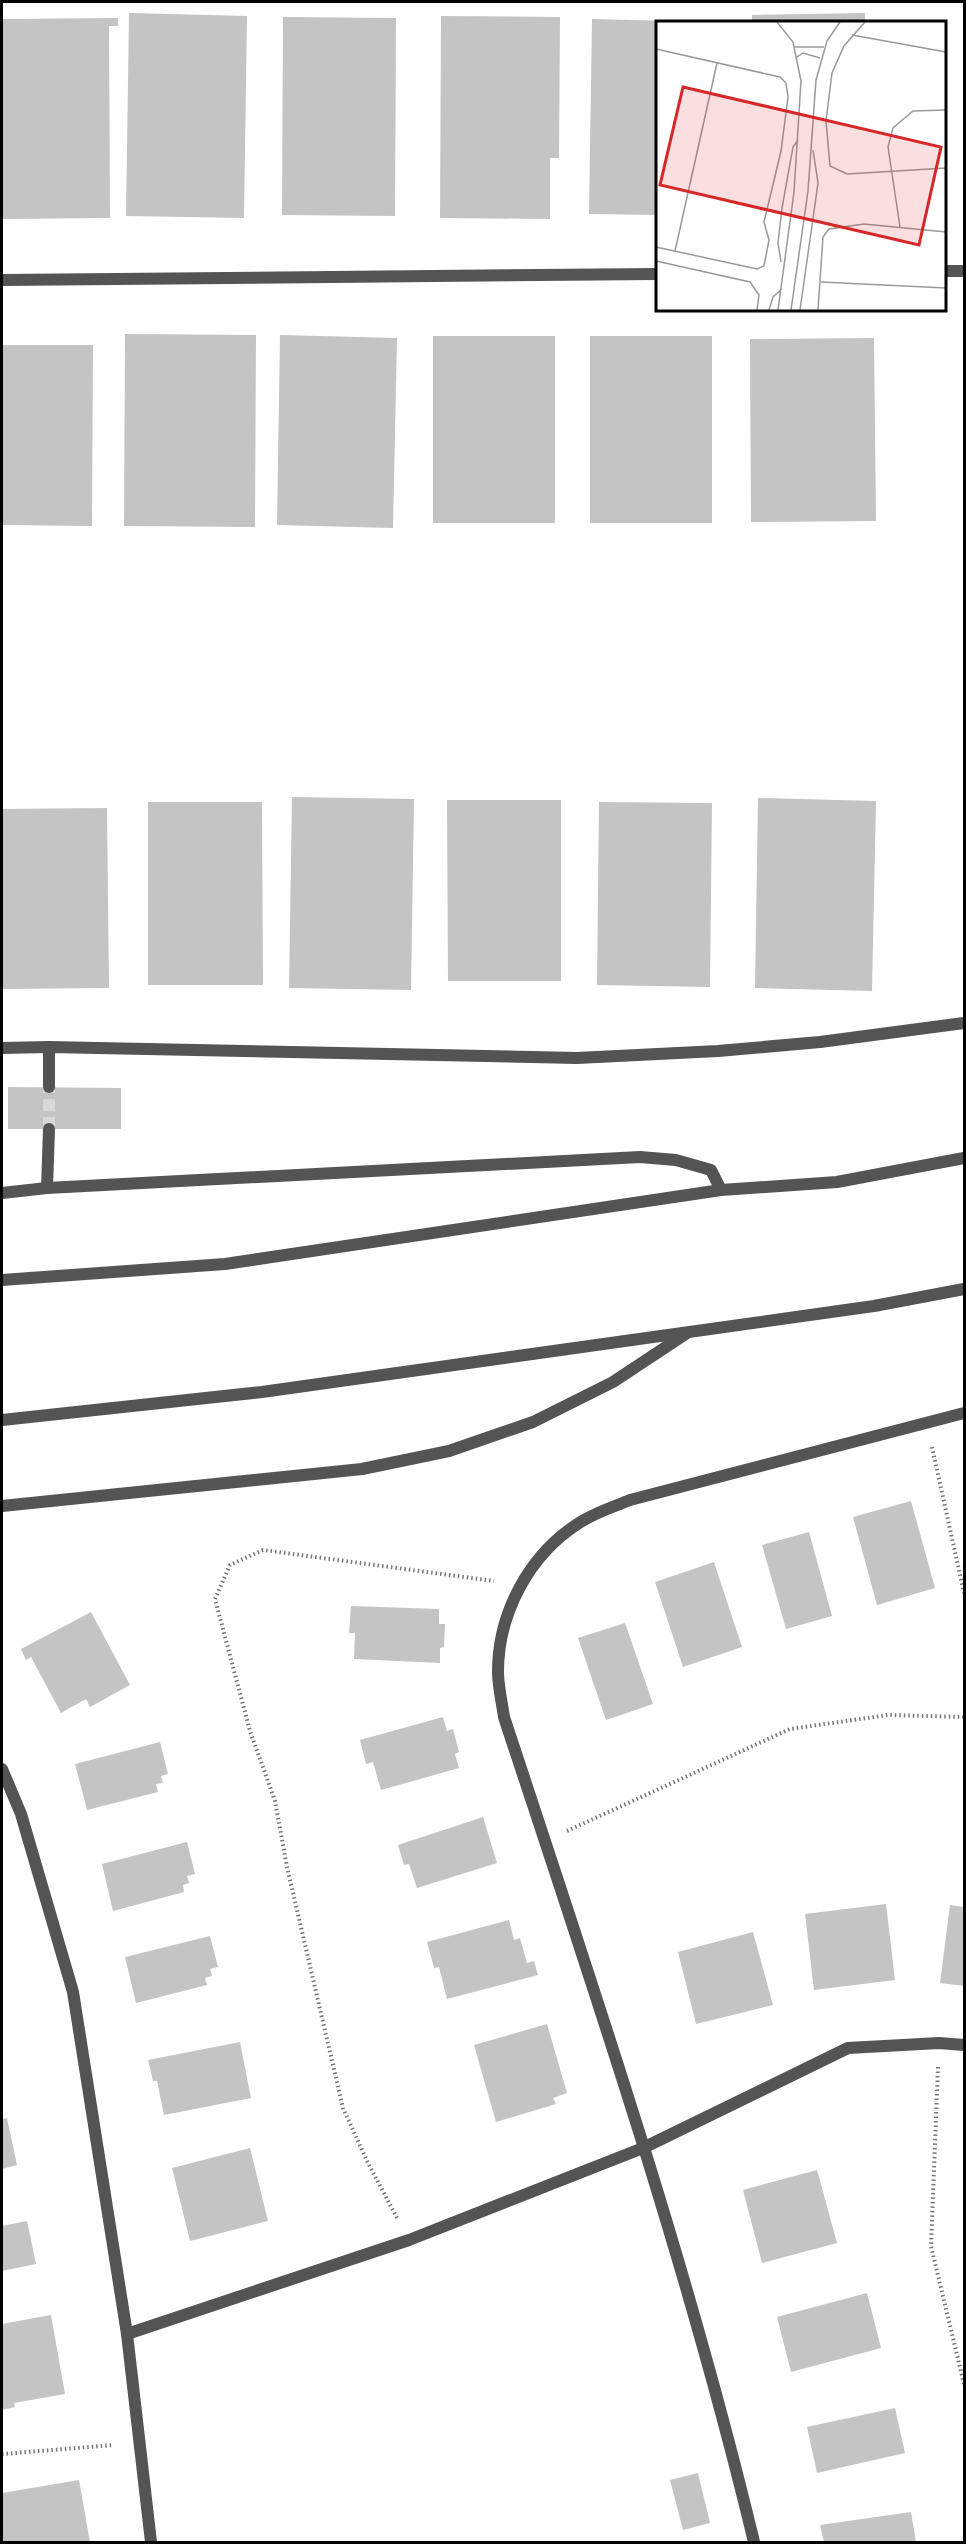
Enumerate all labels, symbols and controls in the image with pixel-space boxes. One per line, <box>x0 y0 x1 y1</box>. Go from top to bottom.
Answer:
inset map <box>656 21 945 310</box>

